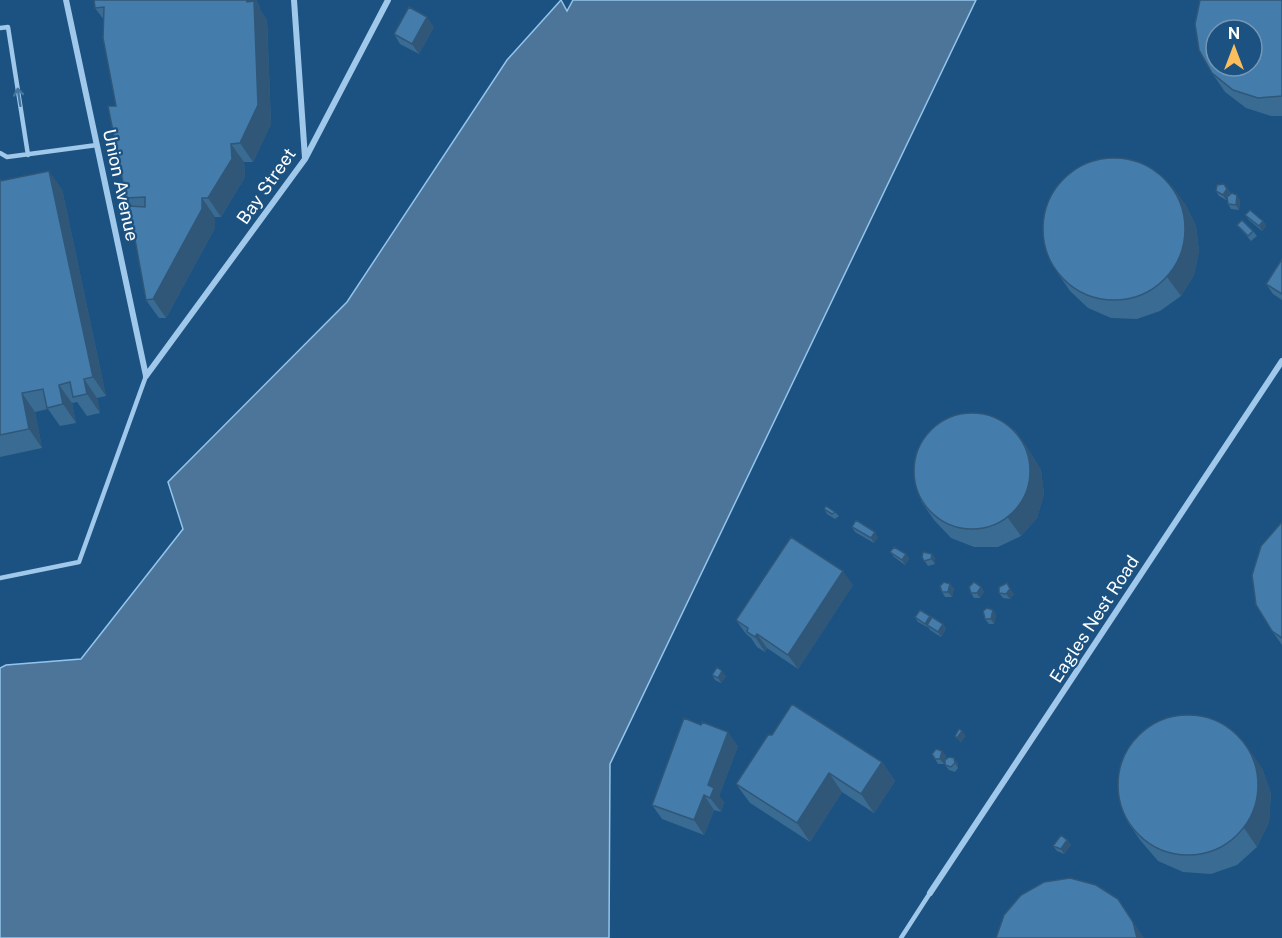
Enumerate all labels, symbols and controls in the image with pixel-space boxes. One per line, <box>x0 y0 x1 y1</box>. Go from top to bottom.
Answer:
north arrow <box>1204 18 1264 78</box>
text: N <box>1228 24 1240 43</box>
one-way arrow <box>14 88 25 108</box>
street label: Union Avenue <box>99 127 143 243</box>
street label: Bay Street <box>232 144 300 228</box>
street label: Eagles Nest Road <box>1045 552 1143 686</box>

